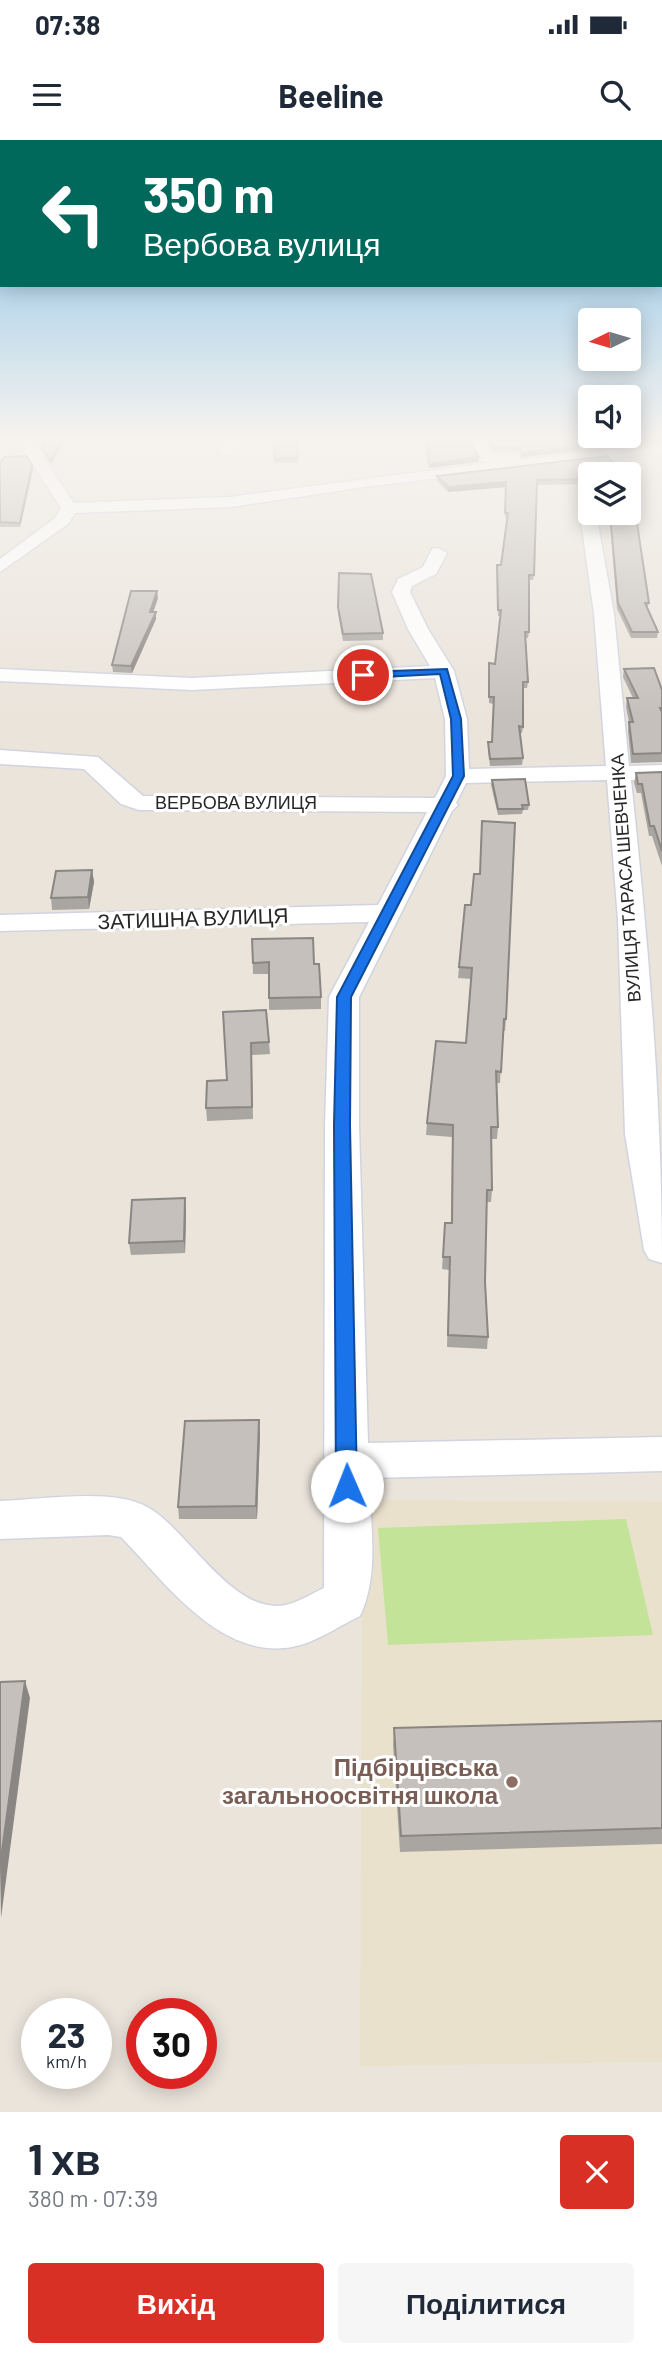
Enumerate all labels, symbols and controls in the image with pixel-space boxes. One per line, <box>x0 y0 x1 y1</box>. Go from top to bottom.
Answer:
text: 07:38 <box>35 9 100 40</box>
icon: menu <box>28 76 66 114</box>
text: Beeline <box>278 76 384 114</box>
icon: search <box>596 76 634 114</box>
text: 350 m <box>143 164 275 223</box>
icon: left <box>28 168 119 259</box>
text: Вербова вулиця <box>143 224 381 262</box>
north arrow <box>578 308 640 371</box>
map controls <box>578 308 641 525</box>
button: sound <box>578 385 641 448</box>
button: layers <box>578 462 641 525</box>
pin <box>333 645 393 705</box>
icon: arrive <box>344 656 382 694</box>
street label: ВУЛИЦЯ ТАРАСА ШЕВЧЕНКА <box>605 753 645 1003</box>
street label: ВЕРБОВА ВУЛИЦЯ <box>155 791 317 813</box>
street label: ЗАТИШНА ВУЛИЦЯ <box>97 902 289 933</box>
position arrow <box>310 1449 384 1523</box>
place label: Підбірцівська загальноосвітня школа <box>222 1752 499 1809</box>
marker: Підбірцівська загальноосвітня школа <box>504 1774 520 1790</box>
speed limit sign: 30 <box>126 1998 217 2089</box>
text: 23 <box>47 2013 86 2055</box>
text: km/h <box>46 2050 87 2072</box>
text: 1 хв <box>28 2133 100 2183</box>
button: close <box>560 2135 634 2209</box>
text: 380 m · 07:39 <box>28 2184 158 2212</box>
button: Вихід <box>28 2263 324 2343</box>
button: Поділитися <box>338 2263 634 2343</box>

